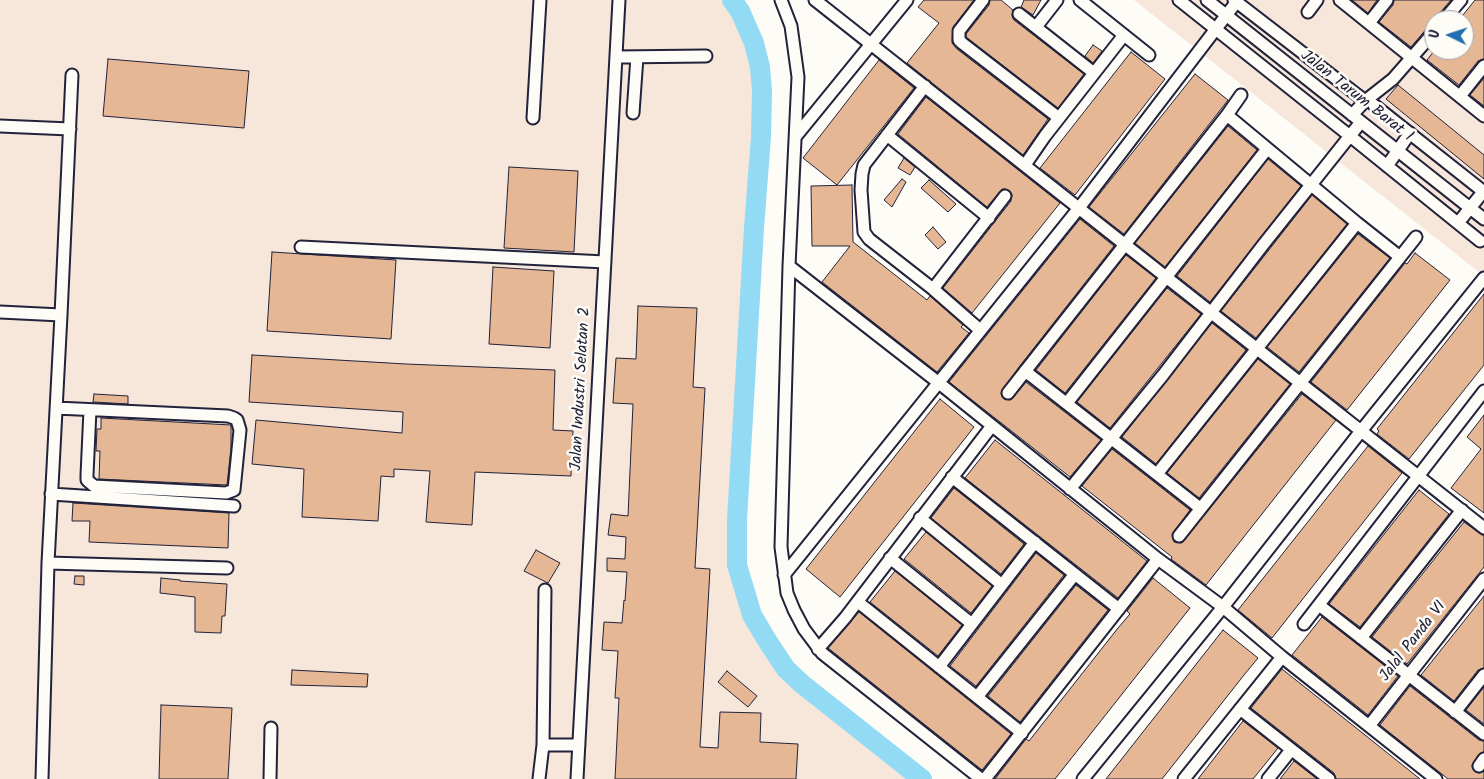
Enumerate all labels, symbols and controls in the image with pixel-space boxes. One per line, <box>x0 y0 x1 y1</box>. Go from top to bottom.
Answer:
north arrow <box>1424 10 1474 60</box>
text: U <box>1424 29 1446 39</box>
street label: Jalan Tarum Barat 1 <box>1296 47 1416 147</box>
street label: Jalan Industri Selatan 2 <box>568 307 596 471</box>
street label: Jalal Panda VI <box>1377 598 1451 686</box>

